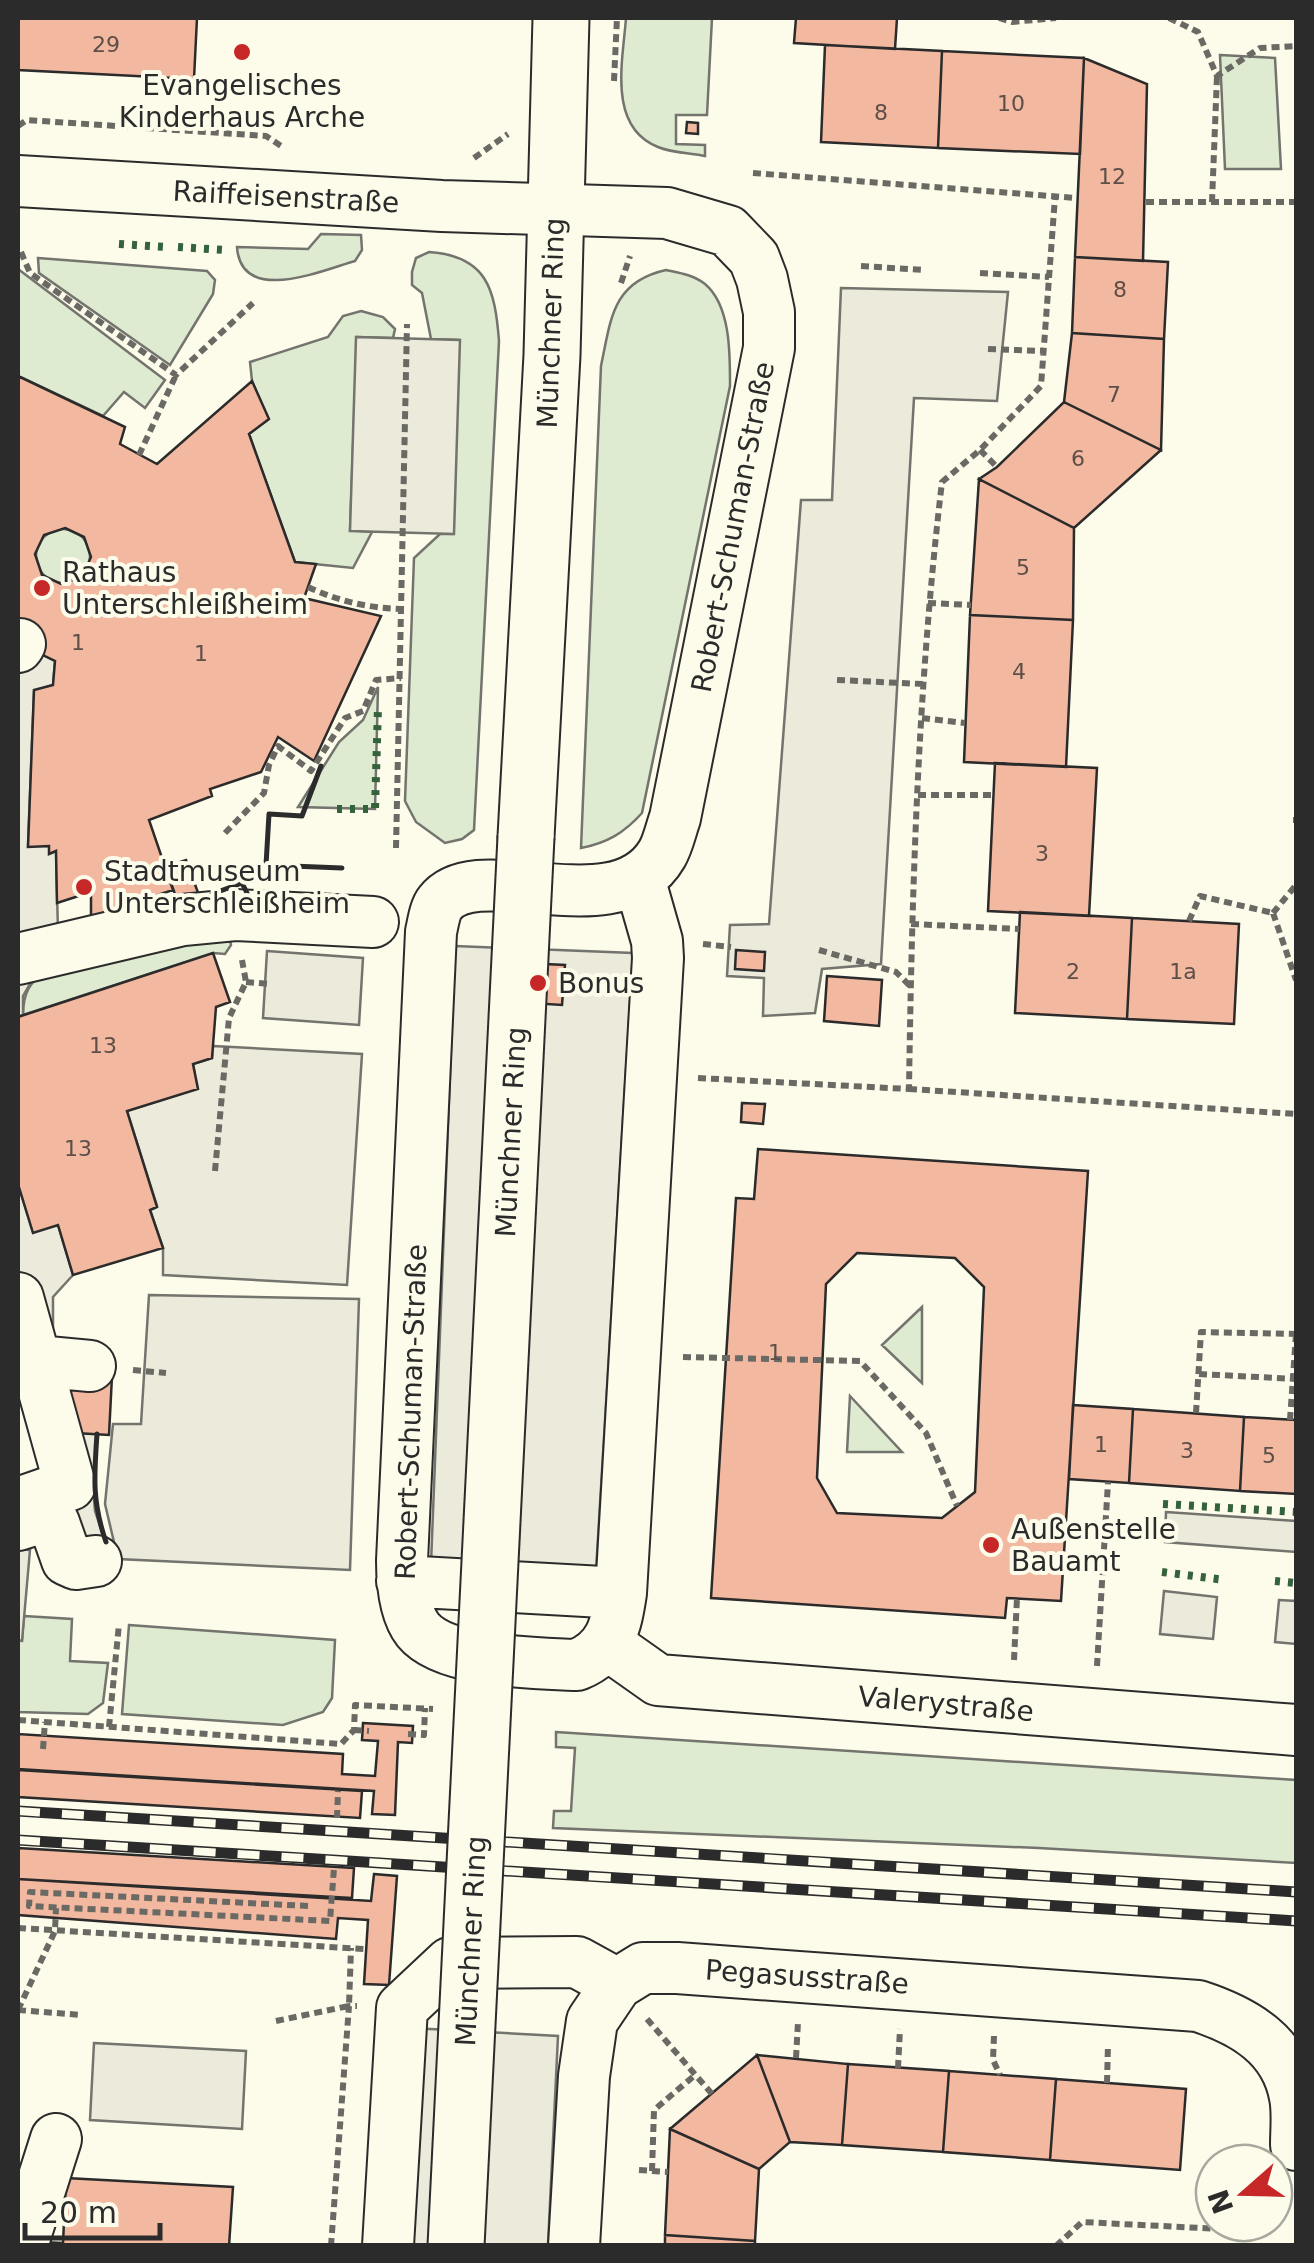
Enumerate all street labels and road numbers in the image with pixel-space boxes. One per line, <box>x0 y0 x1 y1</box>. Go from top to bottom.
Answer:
street label: Raiffeisenstraße <box>172 175 400 219</box>
street label: Münchner Ring <box>531 217 571 429</box>
street label: Robert-Schuman-Straße <box>685 359 781 695</box>
street label: Münchner Ring <box>489 1026 533 1238</box>
street label: Robert-Schuman-Straße <box>389 1243 433 1581</box>
street label: Valerystraße <box>857 1680 1035 1728</box>
street label: Münchner Ring <box>449 1835 493 2047</box>
street label: Pegasusstraße <box>704 1953 910 2001</box>

